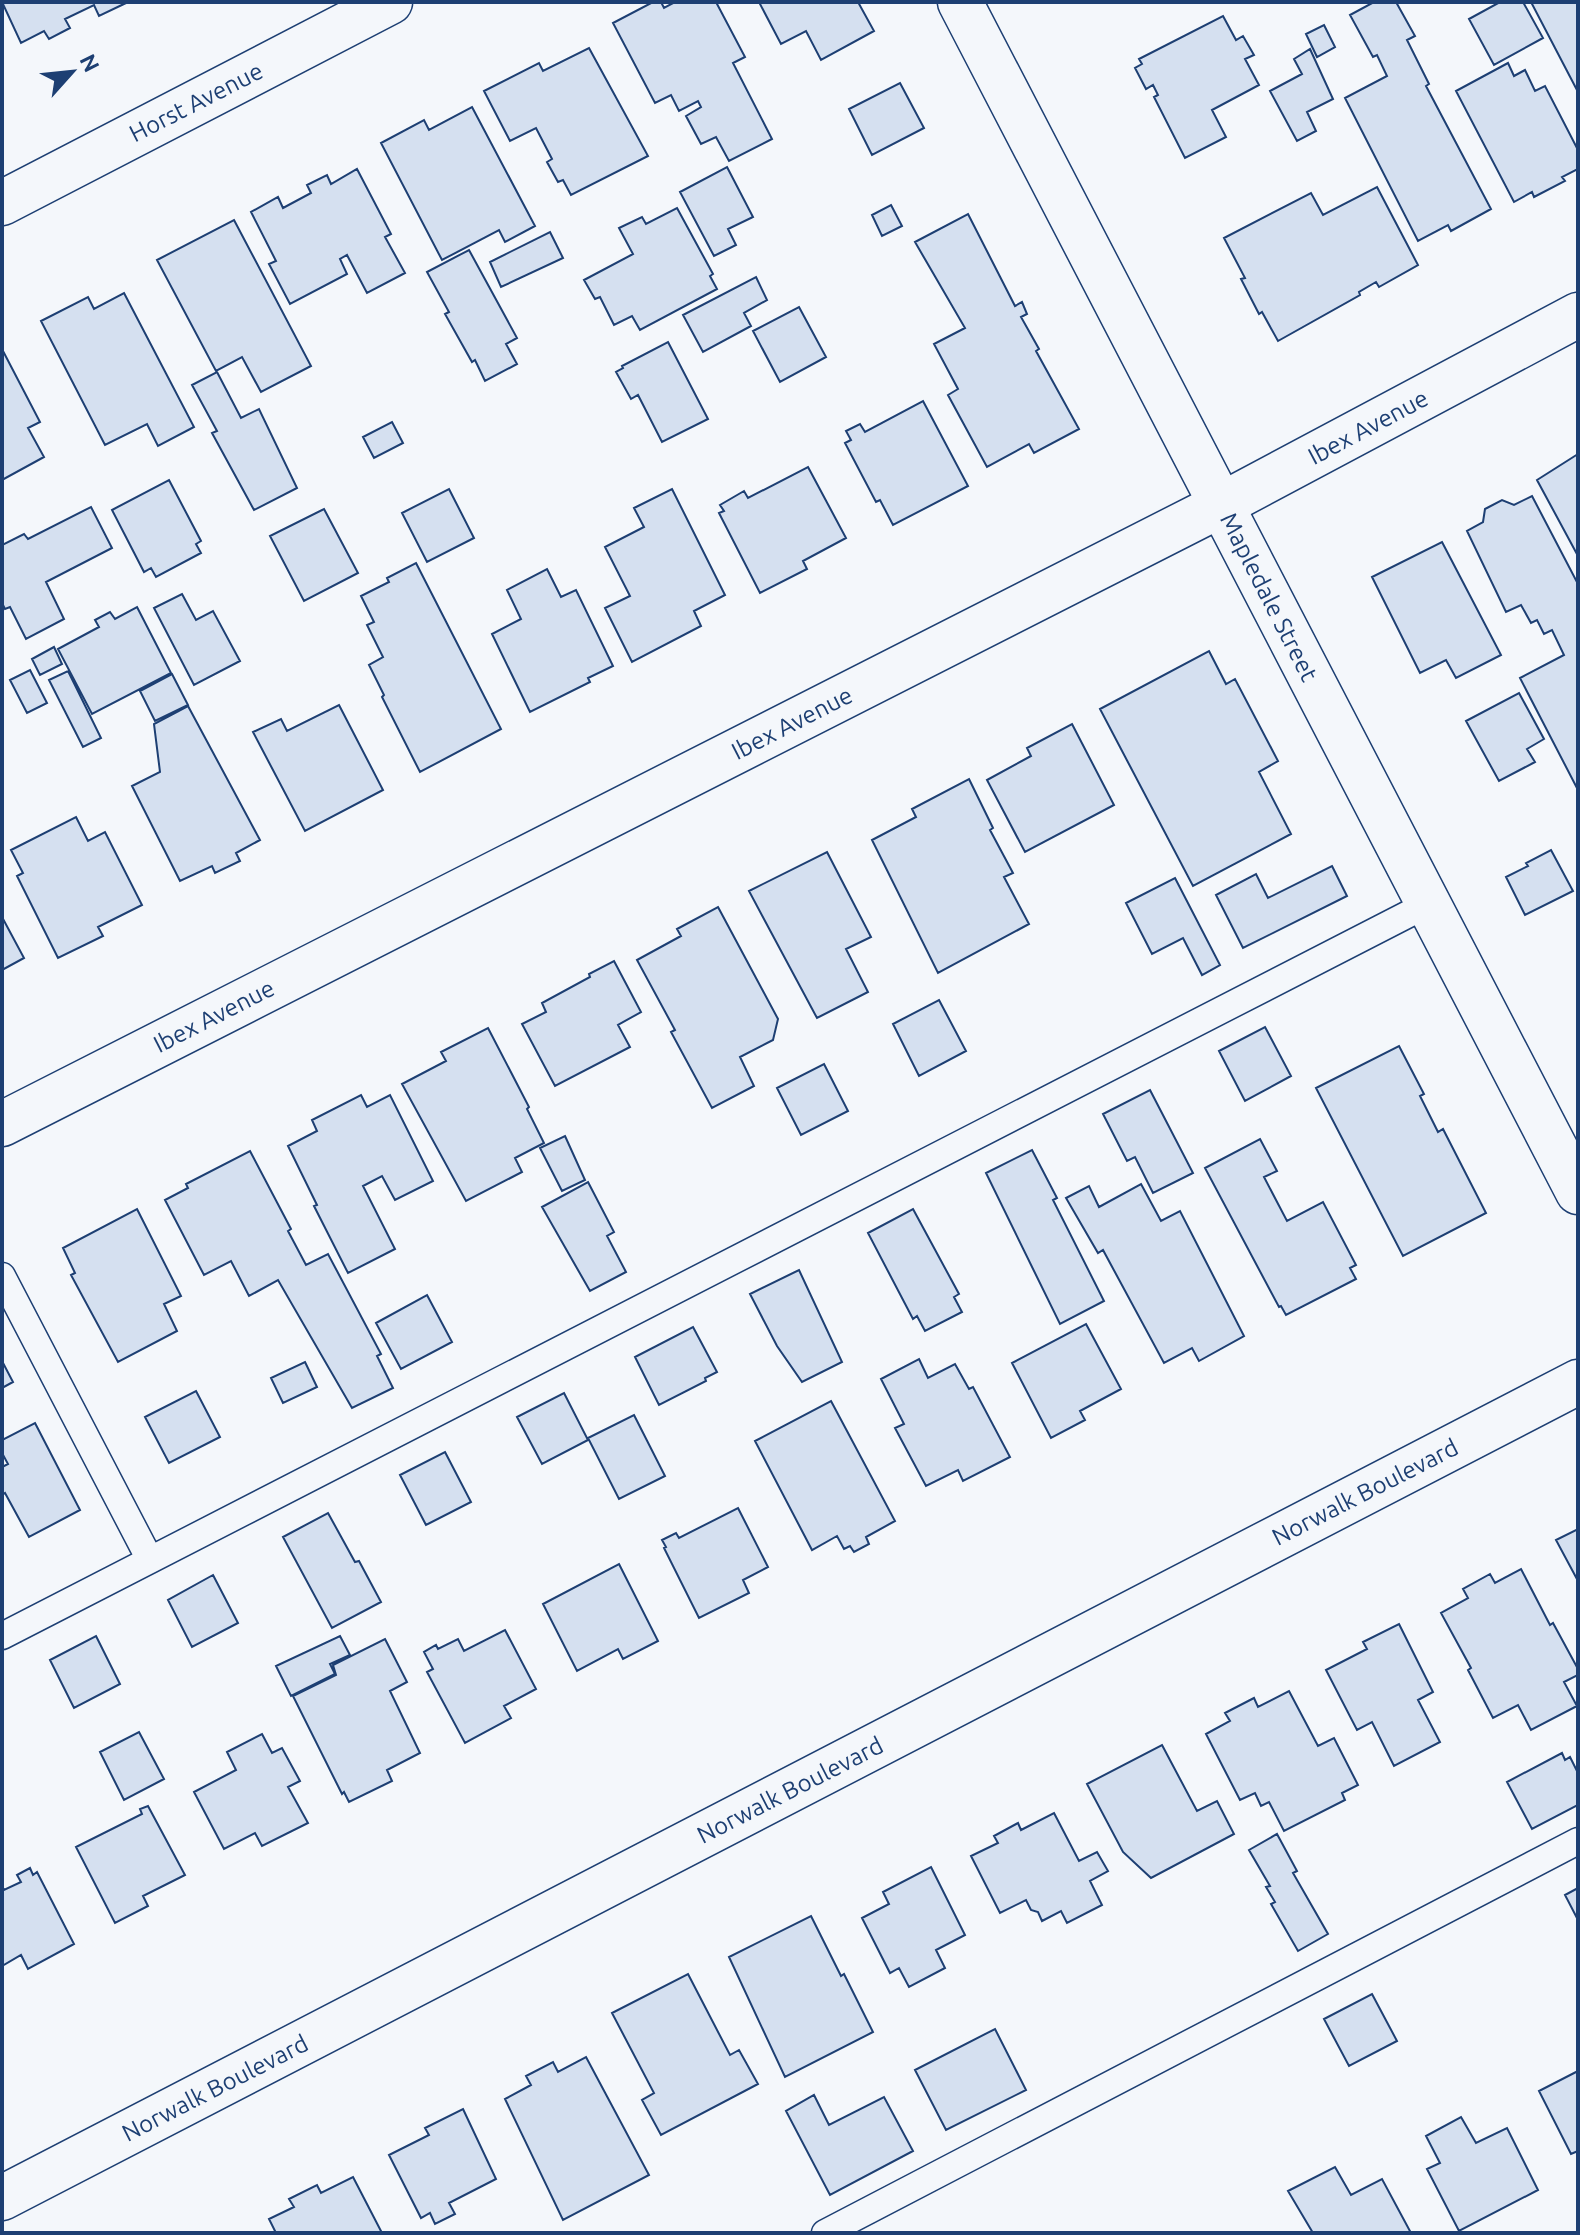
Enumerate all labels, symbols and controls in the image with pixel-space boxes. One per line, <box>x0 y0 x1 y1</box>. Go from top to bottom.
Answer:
north arrow <box>32 32 112 112</box>
text: N <box>75 50 105 76</box>
street label: Horst Avenue <box>125 57 267 147</box>
street label: Ibex Avenue <box>1303 384 1433 470</box>
street label: Mapledale Street <box>1215 508 1323 686</box>
street label: Ibex Avenue <box>727 681 857 765</box>
street label: Ibex Avenue <box>149 974 279 1058</box>
street label: Norwalk Boulevard <box>1267 1433 1463 1551</box>
street label: Norwalk Boulevard <box>692 1731 888 1849</box>
street label: Norwalk Boulevard <box>117 2029 313 2147</box>

